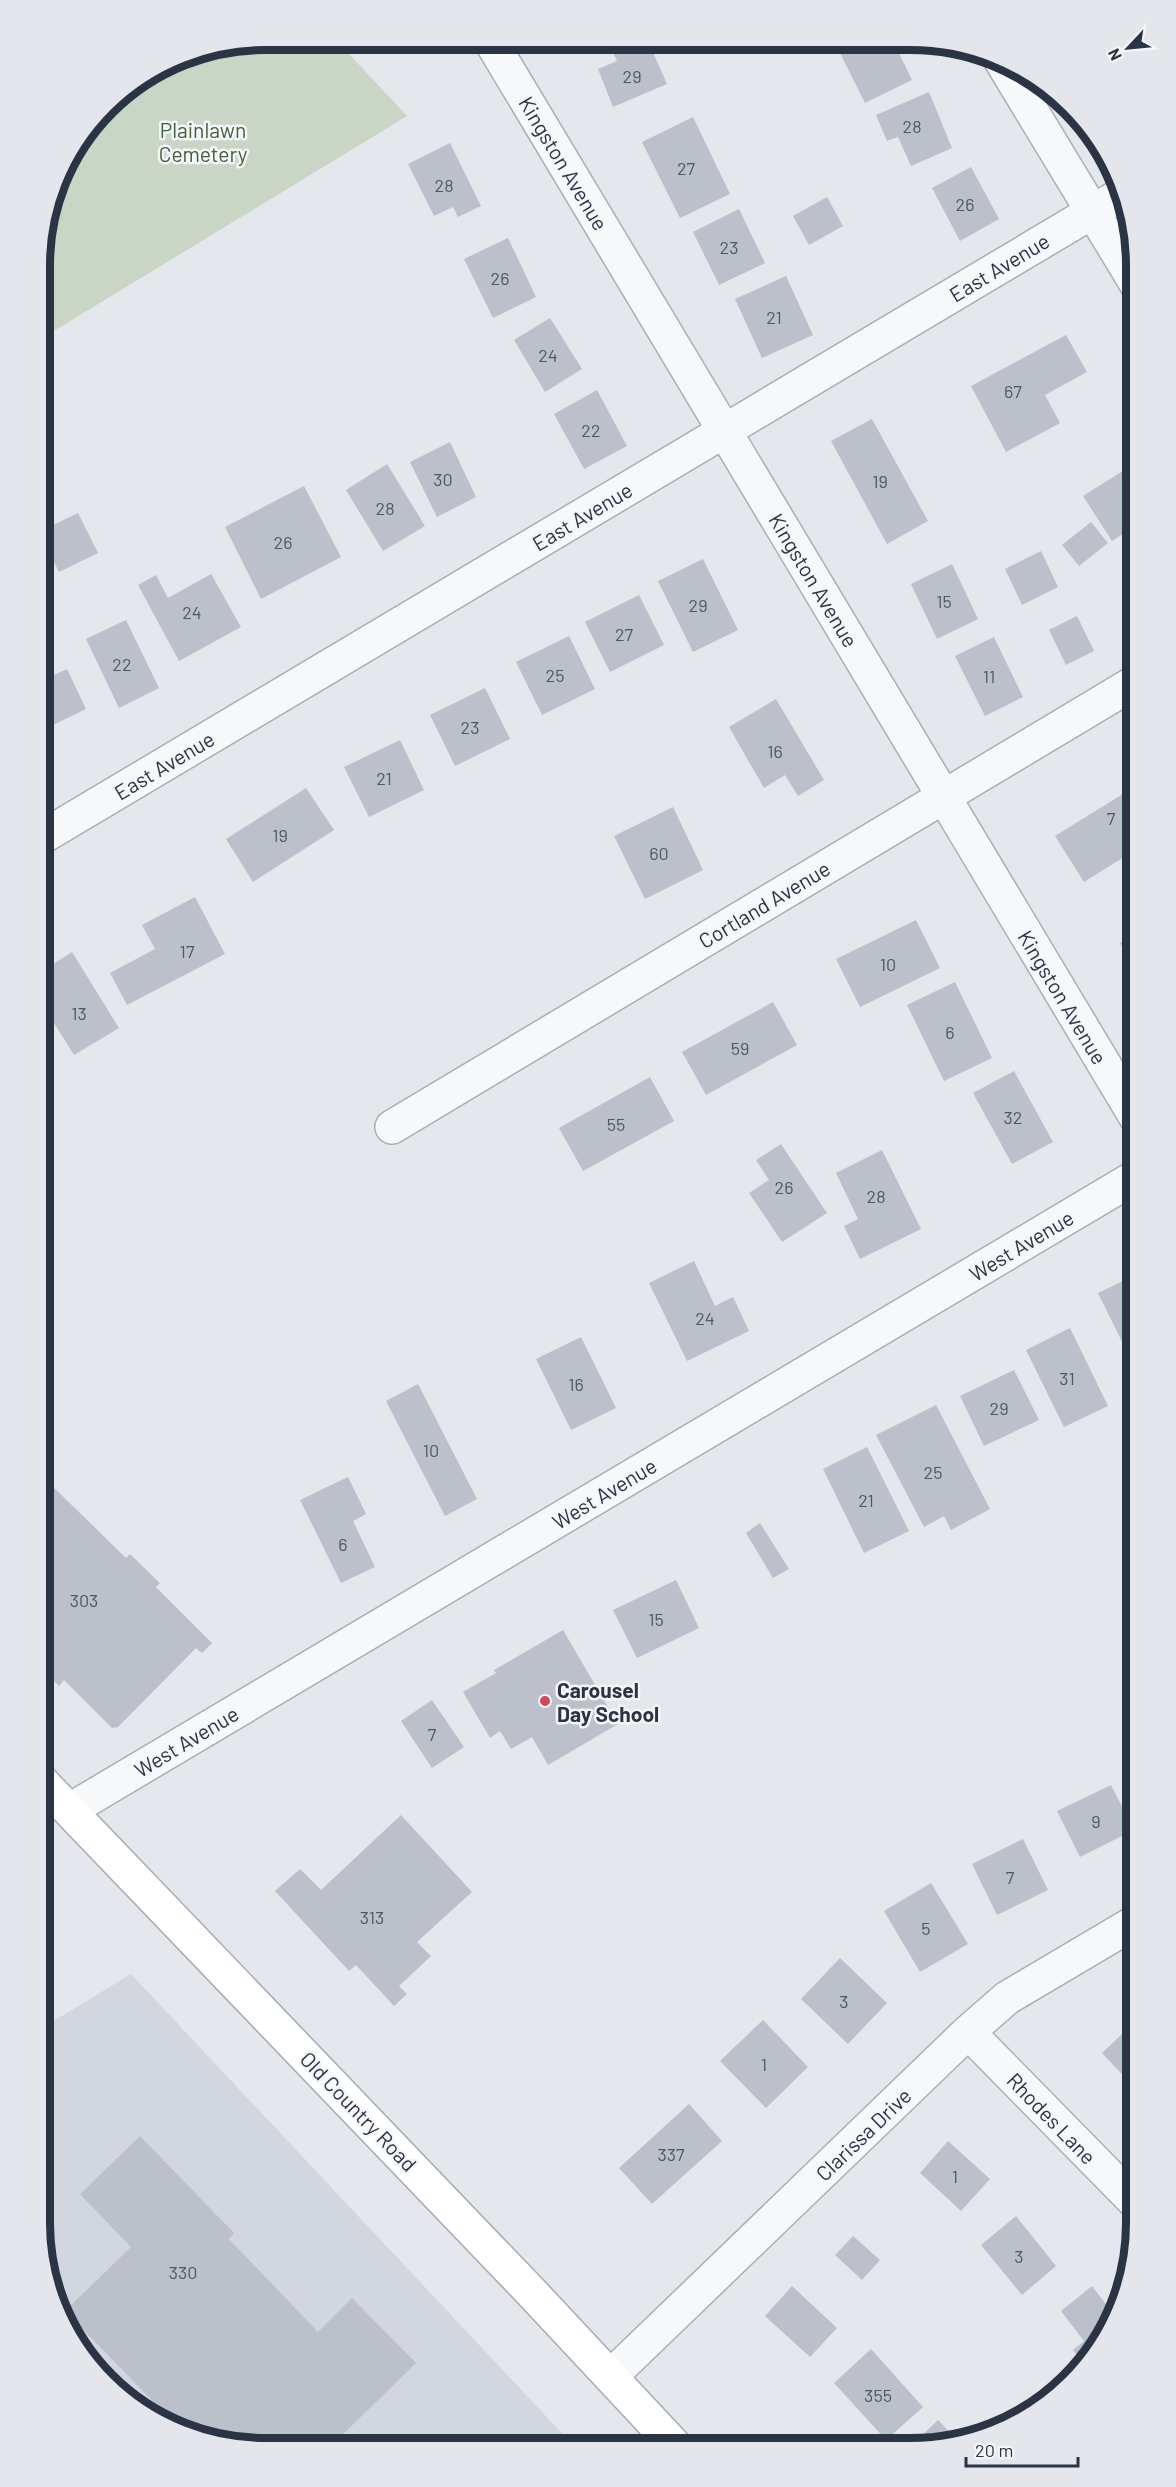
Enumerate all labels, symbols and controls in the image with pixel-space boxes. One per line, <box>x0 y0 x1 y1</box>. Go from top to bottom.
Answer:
north arrow <box>1098 18 1158 78</box>
text: N <box>1103 46 1125 64</box>
house number: 29 <box>622 65 642 87</box>
street label: Kingston Avenue <box>514 92 614 234</box>
house number: 28 <box>902 115 922 137</box>
park label: Plainlawn Cemetery <box>159 117 248 166</box>
house number: 27 <box>677 157 696 179</box>
house number: 28 <box>434 174 454 196</box>
house number: 26 <box>956 193 974 215</box>
street label: East Avenue <box>945 227 1053 307</box>
house number: 23 <box>720 236 738 258</box>
house number: 26 <box>491 267 509 289</box>
house number: 21 <box>766 306 782 328</box>
house number: 24 <box>538 344 558 366</box>
house number: 67 <box>1004 380 1022 402</box>
house number: 22 <box>581 419 601 441</box>
house number: 30 <box>433 468 453 490</box>
house number: 19 <box>872 470 888 492</box>
street label: East Avenue <box>528 476 636 556</box>
house number: 28 <box>375 497 395 519</box>
street label: Kingston Avenue <box>764 509 864 651</box>
house number: 26 <box>274 531 292 553</box>
house number: 15 <box>936 590 952 612</box>
house number: 29 <box>688 594 708 616</box>
house number: 24 <box>182 601 202 623</box>
house number: 27 <box>615 623 634 645</box>
house number: 22 <box>112 653 132 675</box>
house number: 25 <box>546 664 564 686</box>
house number: 11 <box>983 665 995 687</box>
house number: 23 <box>461 716 479 738</box>
street label: East Avenue <box>110 725 218 805</box>
house number: 16 <box>767 740 783 762</box>
house number: 21 <box>376 767 392 789</box>
house number: 7 <box>1107 807 1116 829</box>
house number: 19 <box>272 824 288 846</box>
house number: 60 <box>649 842 669 864</box>
street label: Cortland Avenue <box>694 855 834 953</box>
street label: Kingston Avenue <box>1013 926 1113 1068</box>
house number: 17 <box>180 940 195 962</box>
house number: 10 <box>880 953 896 975</box>
house number: 13 <box>71 1002 87 1024</box>
house number: 6 <box>945 1021 955 1043</box>
house number: 59 <box>731 1037 749 1059</box>
house number: 32 <box>1004 1106 1022 1128</box>
house number: 55 <box>607 1113 625 1135</box>
house number: 26 <box>775 1176 793 1198</box>
house number: 28 <box>866 1185 886 1207</box>
street label: West Avenue <box>964 1204 1078 1286</box>
house number: 24 <box>695 1307 715 1329</box>
house number: 31 <box>1059 1367 1075 1389</box>
house number: 16 <box>568 1373 584 1395</box>
house number: 29 <box>989 1397 1009 1419</box>
house number: 10 <box>423 1439 439 1461</box>
street label: West Avenue <box>547 1452 661 1534</box>
house number: 25 <box>924 1461 942 1483</box>
house number: 21 <box>858 1489 874 1511</box>
house number: 6 <box>338 1533 348 1555</box>
house number: 303 <box>70 1589 98 1611</box>
house number: 15 <box>648 1608 664 1630</box>
place label: Carousel Day School <box>557 1677 659 1726</box>
marker: Carousel Day School <box>538 1694 552 1708</box>
street label: West Avenue <box>129 1700 243 1782</box>
house number: 7 <box>428 1723 437 1745</box>
house number: 9 <box>1091 1810 1101 1832</box>
house number: 7 <box>1006 1866 1015 1888</box>
house number: 313 <box>360 1906 384 1928</box>
house number: 5 <box>921 1917 931 1939</box>
house number: 3 <box>839 1990 849 2012</box>
street label: Old Country Road <box>296 2046 422 2176</box>
house number: 1 <box>761 2053 767 2075</box>
street label: Rhodes Lane <box>1002 2067 1102 2169</box>
street label: Clarissa Drive <box>810 2082 916 2186</box>
house number: 337 <box>657 2143 685 2165</box>
house number: 1 <box>952 2165 958 2187</box>
house number: 3 <box>1014 2245 1024 2267</box>
house number: 330 <box>169 2261 197 2283</box>
house number: 355 <box>864 2384 892 2406</box>
scale bar <box>966 2430 1078 2468</box>
text: 20 m <box>975 2439 1013 2461</box>

